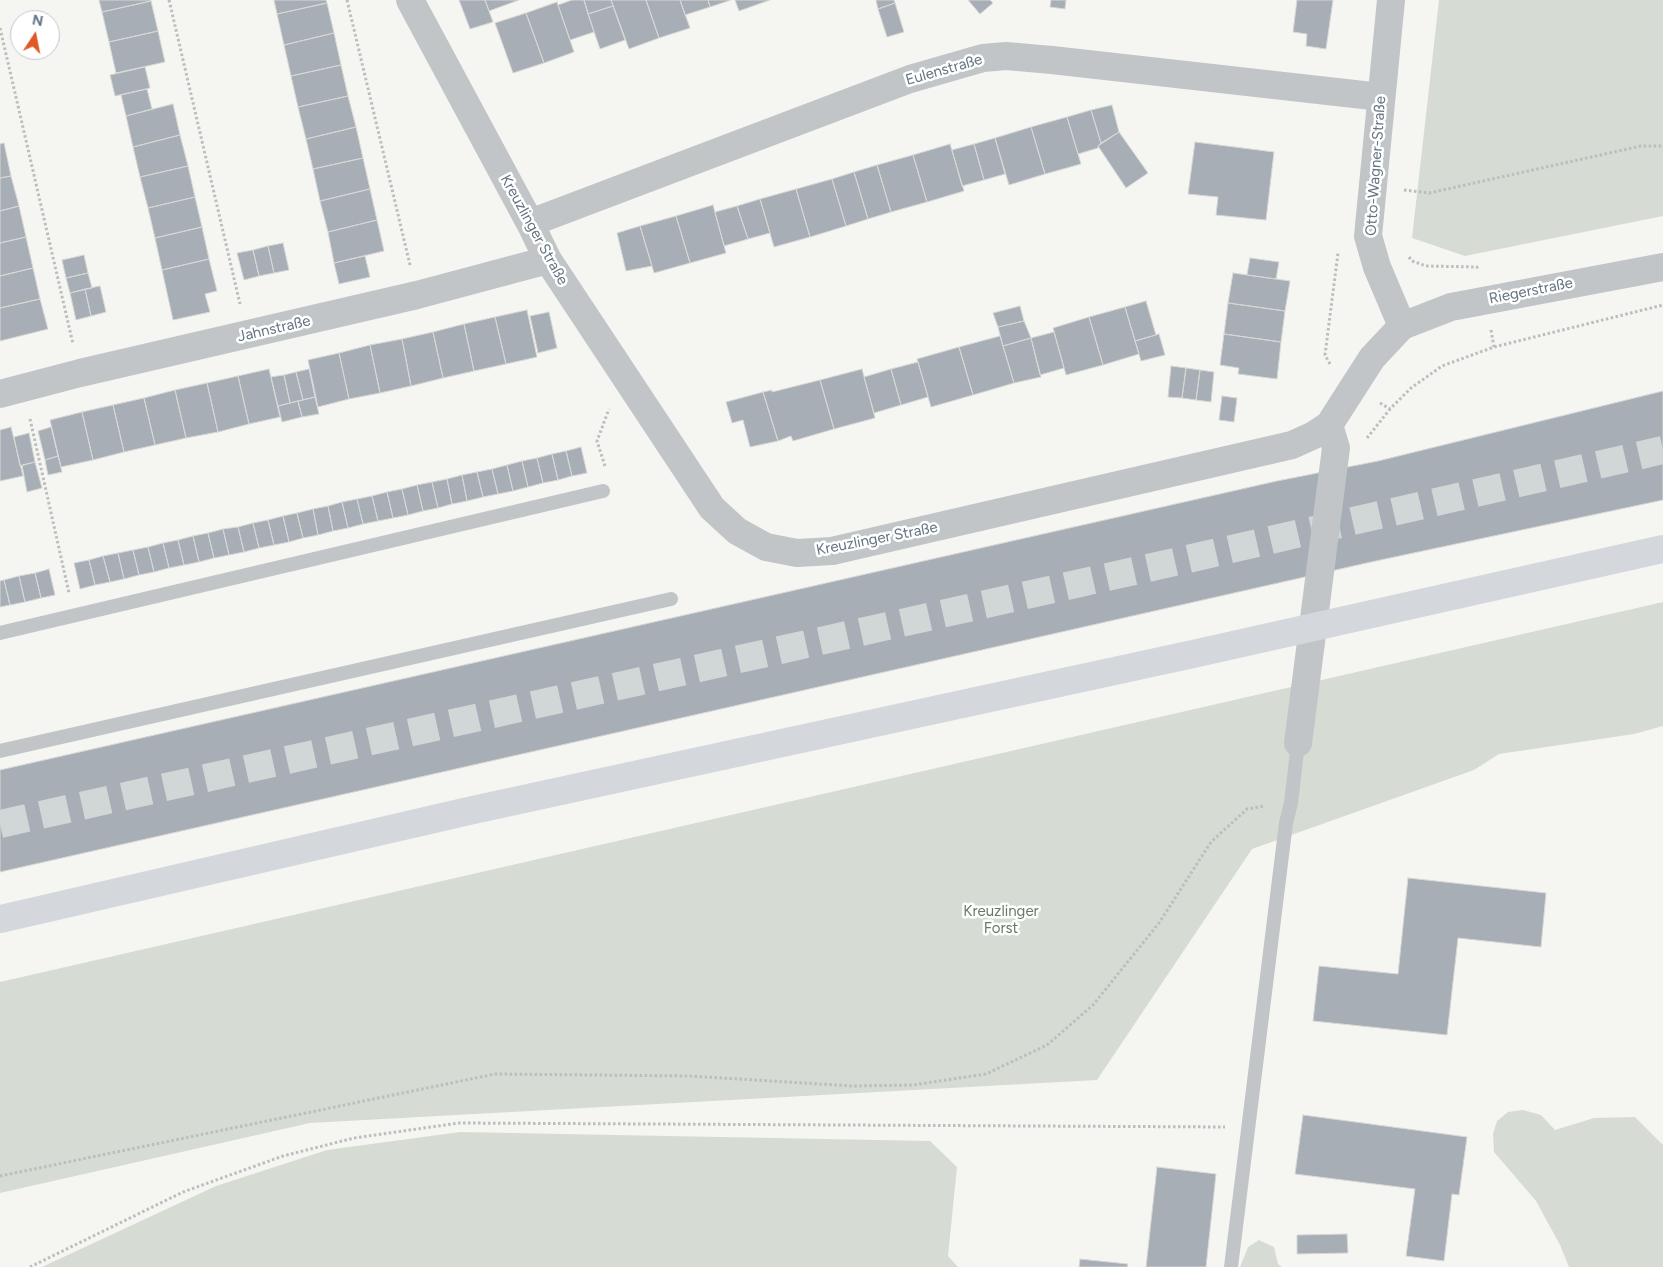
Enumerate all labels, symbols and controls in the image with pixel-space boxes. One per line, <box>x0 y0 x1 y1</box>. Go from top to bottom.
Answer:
north arrow <box>10 10 60 60</box>
text: N <box>31 11 45 30</box>
street label: Eulenstraße <box>903 50 985 90</box>
street label: Otto-Wagner-Straße <box>1362 95 1390 237</box>
street label: Kreuzlinger Straße <box>496 172 572 288</box>
street label: Riegerstraße <box>1487 274 1575 308</box>
street label: Jahnstraße <box>236 312 312 346</box>
street label: Kreuzlinger Straße <box>815 518 939 560</box>
park label: Kreuzlinger Forst <box>963 903 1039 938</box>

